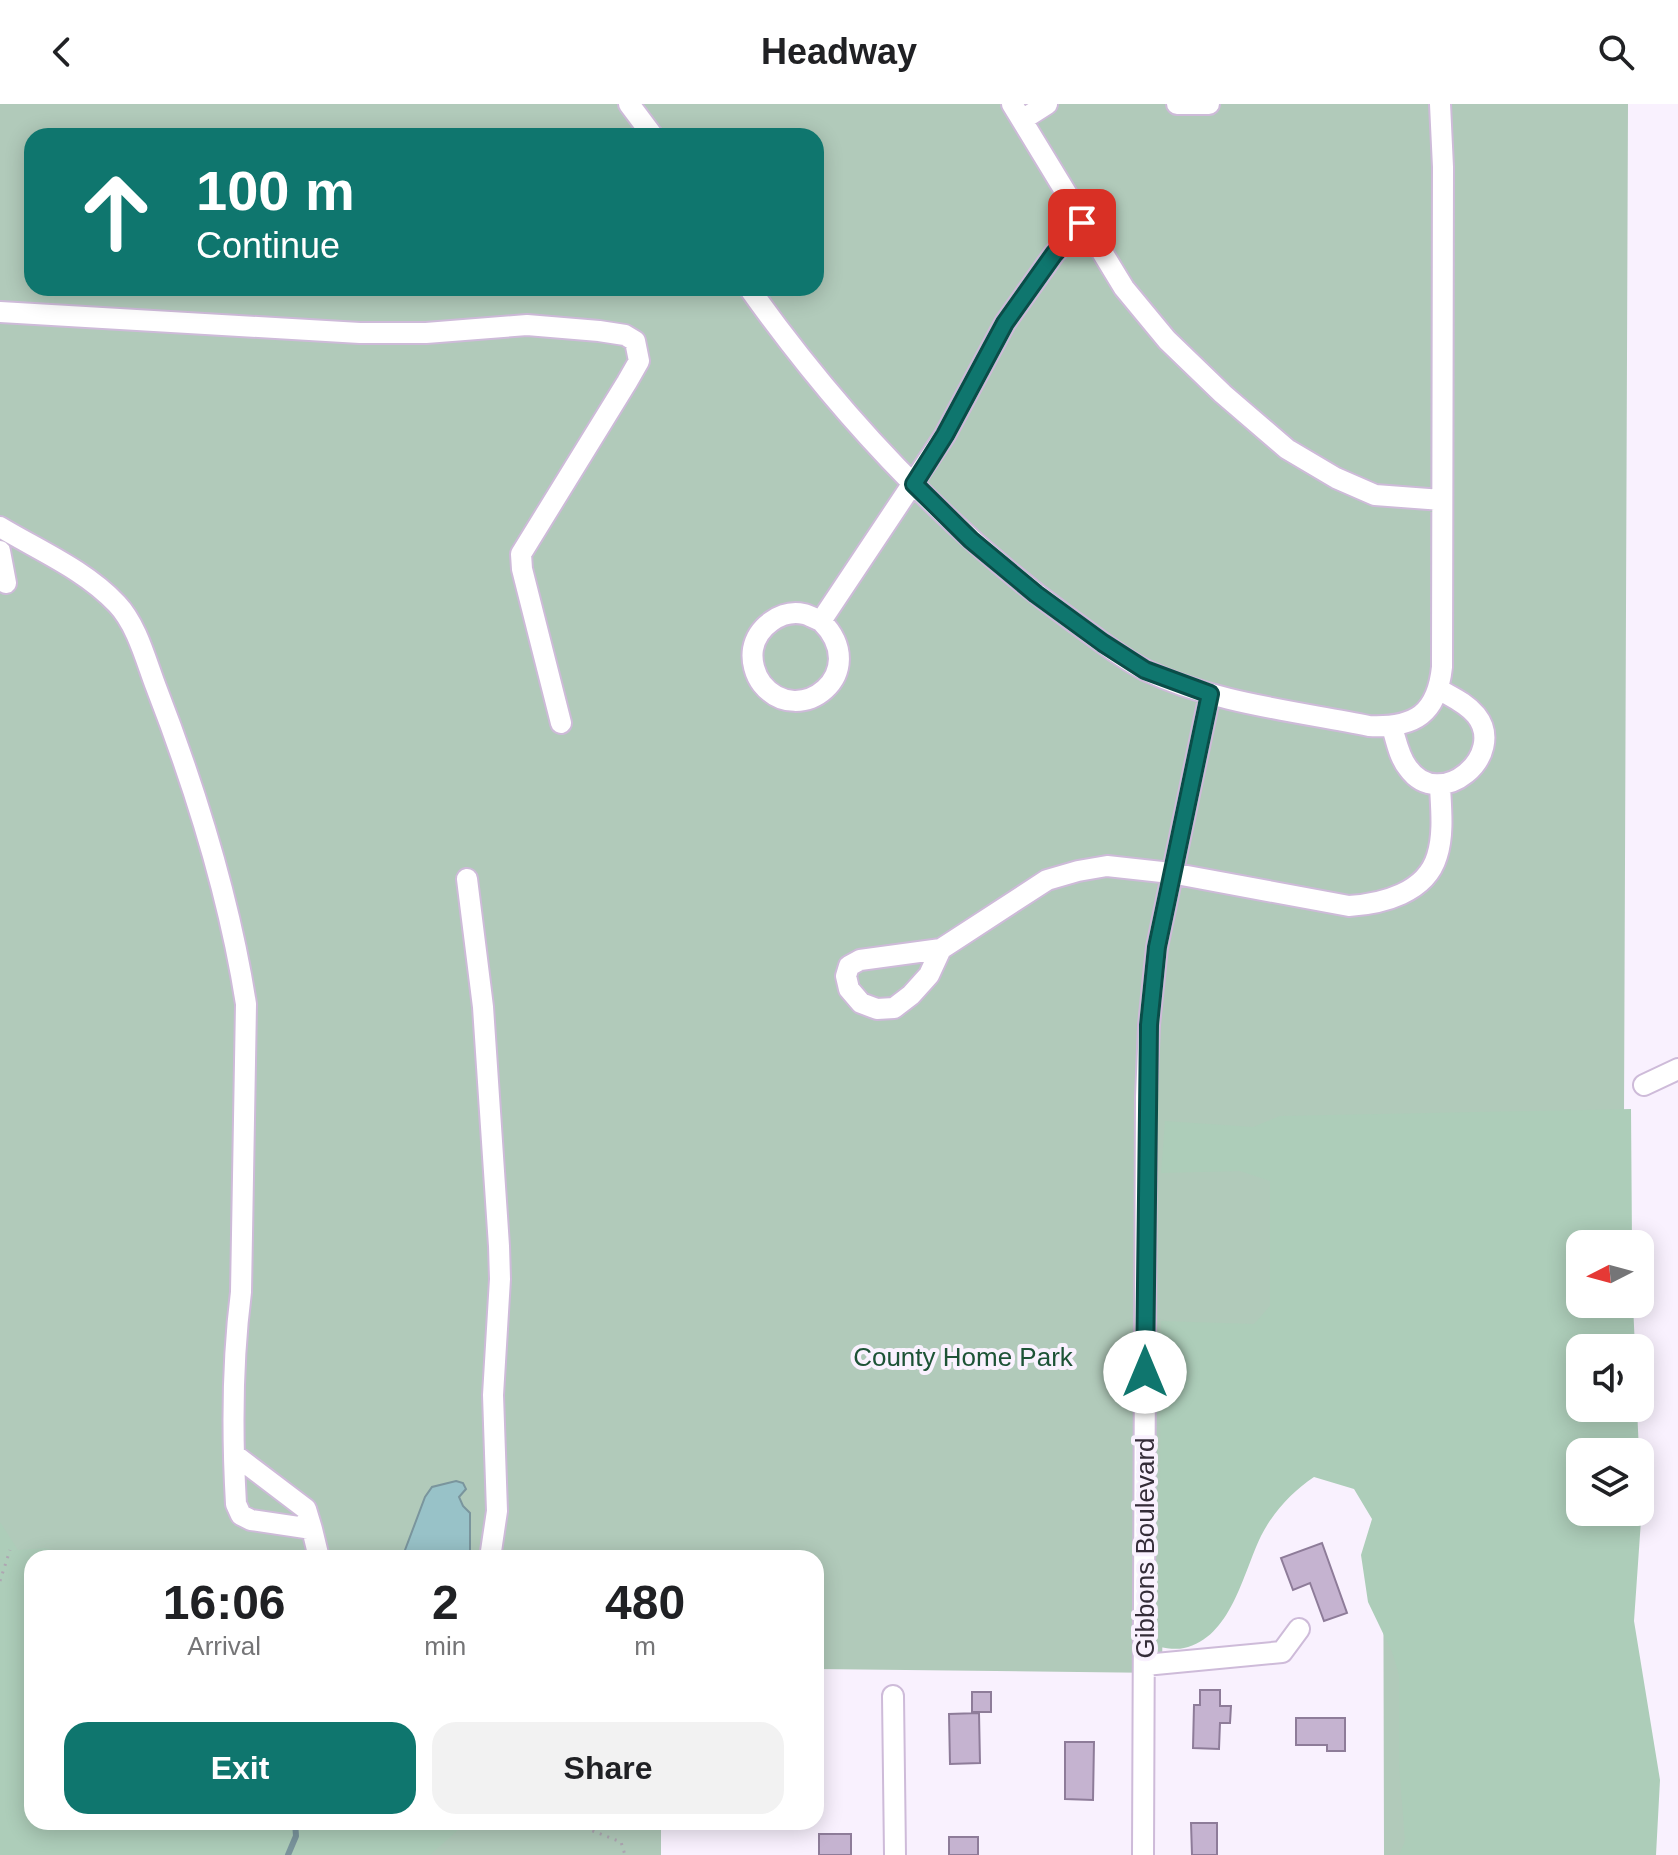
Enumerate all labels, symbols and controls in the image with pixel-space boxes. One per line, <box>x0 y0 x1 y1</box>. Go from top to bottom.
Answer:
icon: back <box>40 30 84 74</box>
icon: search <box>1594 30 1638 74</box>
text: Headway <box>761 31 917 72</box>
text: 100 m <box>196 159 355 222</box>
icon: ahead <box>64 160 168 264</box>
pin <box>1048 189 1116 257</box>
icon: arrive <box>1060 201 1104 245</box>
text: Continue <box>196 225 340 266</box>
north arrow <box>1566 1230 1654 1318</box>
map controls <box>1566 1230 1654 1526</box>
position arrow <box>1103 1330 1187 1414</box>
button: sound <box>1566 1334 1654 1422</box>
park label: County Home Park <box>853 1342 1074 1372</box>
street label: Gibbons Boulevard <box>1130 1437 1160 1659</box>
button: layers <box>1566 1438 1654 1526</box>
text: 16:06 <box>163 1576 286 1629</box>
text: 2 <box>432 1576 459 1629</box>
text: 480 <box>605 1576 685 1629</box>
text: Arrival <box>187 1631 261 1661</box>
text: min <box>424 1631 466 1661</box>
text: m <box>634 1631 656 1661</box>
button: Exit <box>64 1722 416 1814</box>
button: Share <box>432 1722 784 1814</box>

